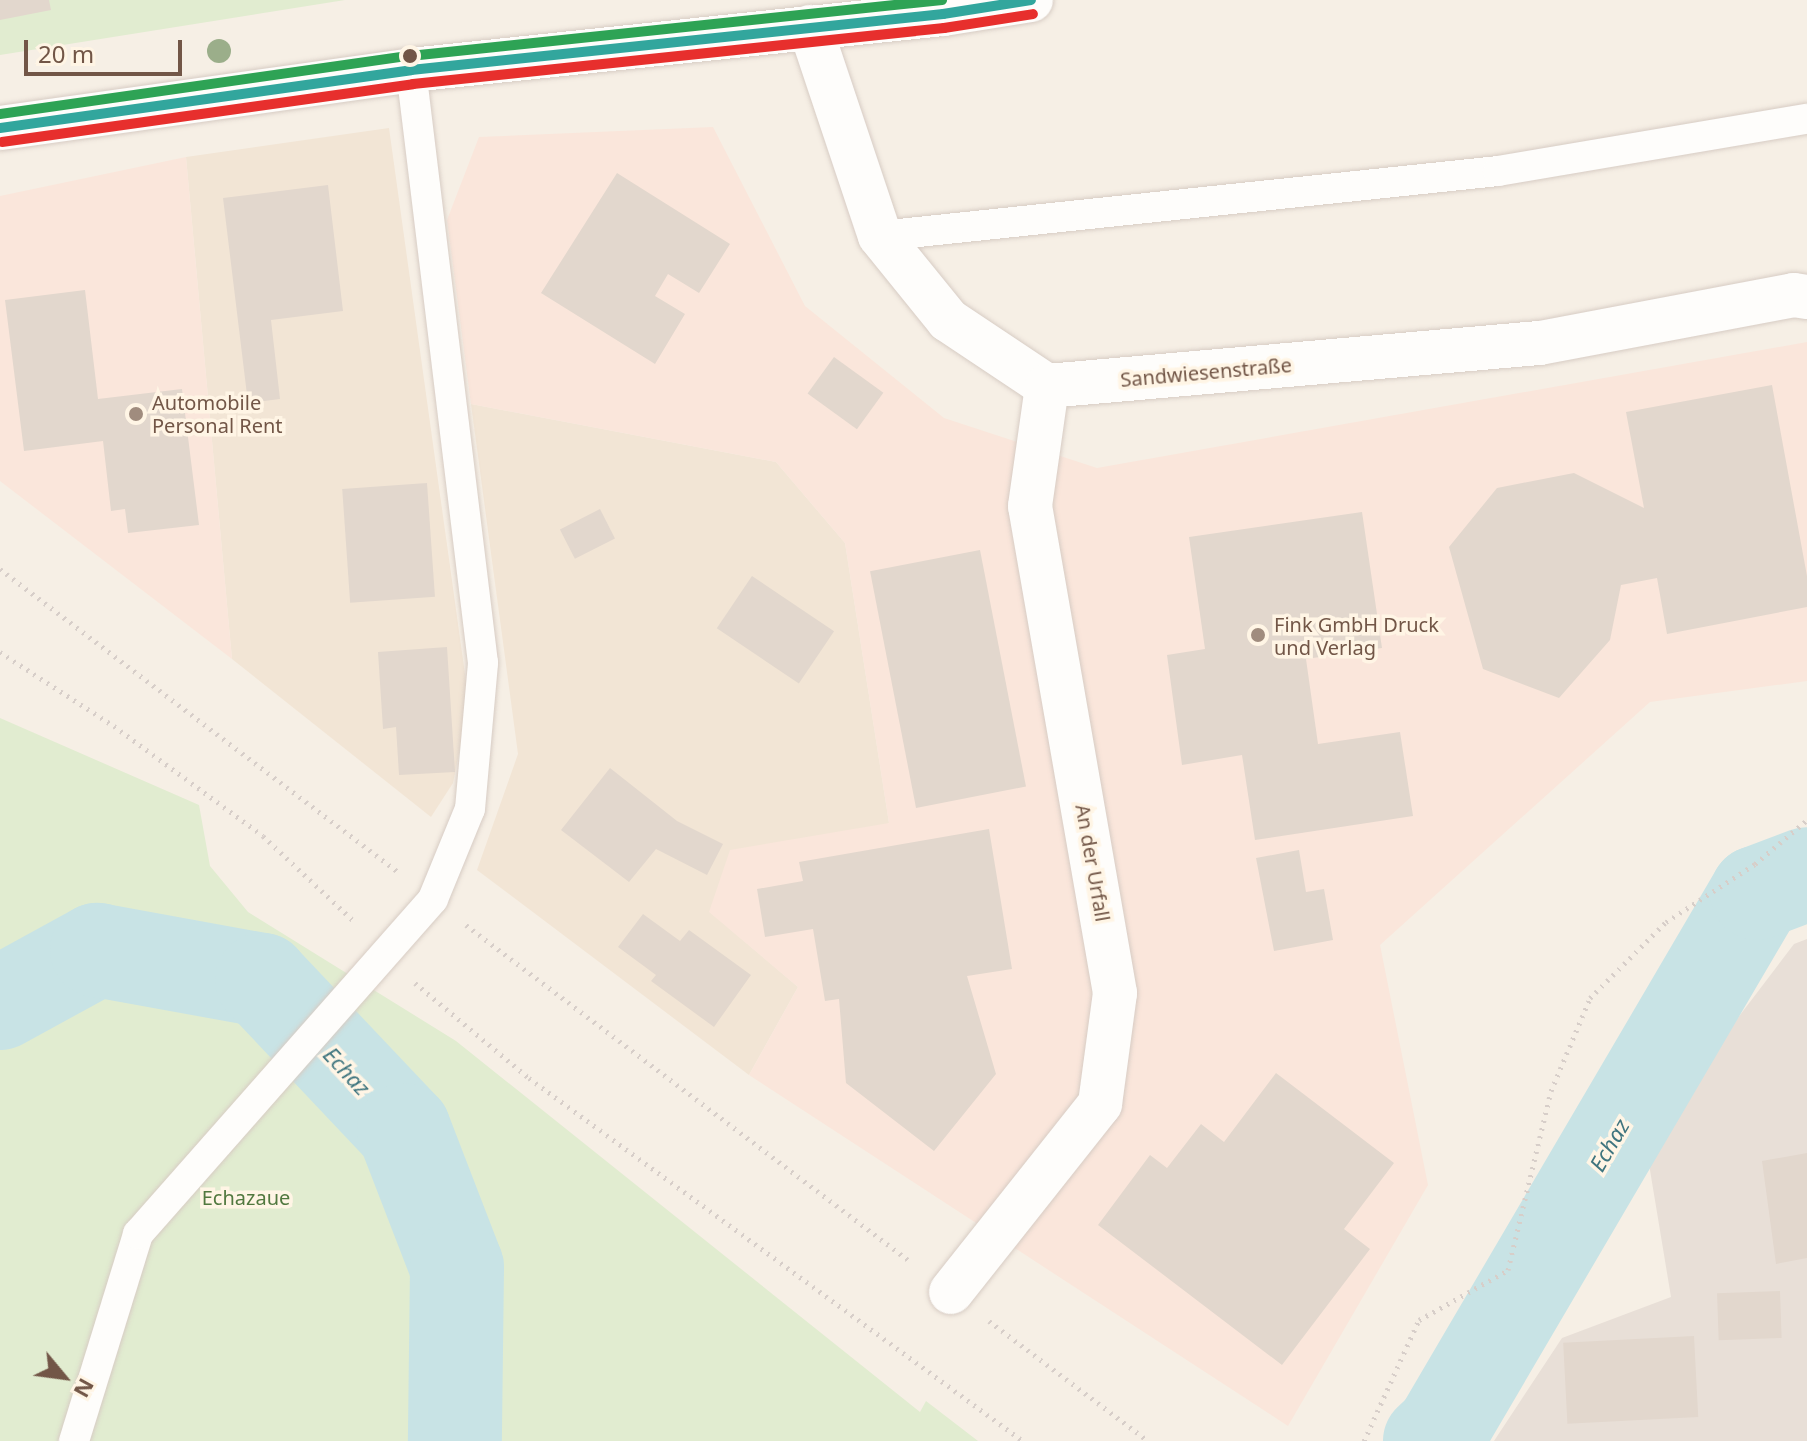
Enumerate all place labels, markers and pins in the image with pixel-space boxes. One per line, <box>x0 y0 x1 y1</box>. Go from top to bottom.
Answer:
unlabelled marker <box>402 48 418 64</box>
place label: Automobile Personal Rent <box>152 390 283 437</box>
marker: Automobile Personal Rent <box>127 405 145 423</box>
place label: Fink GmbH Druck und Verlag <box>1274 612 1439 659</box>
marker: Fink GmbH Druck und Verlag <box>1249 626 1267 644</box>

